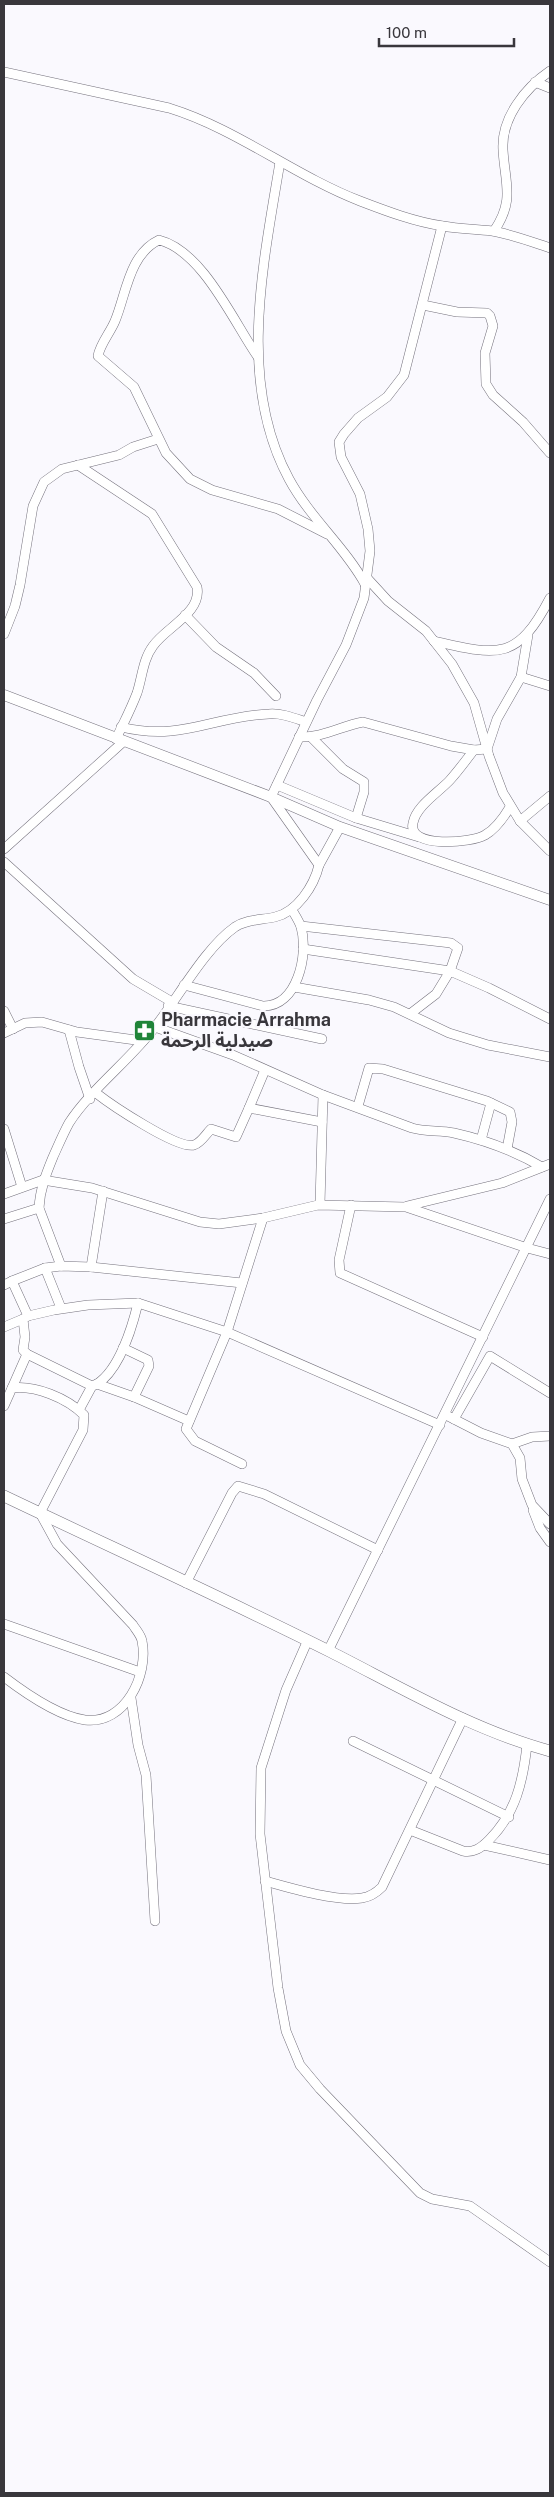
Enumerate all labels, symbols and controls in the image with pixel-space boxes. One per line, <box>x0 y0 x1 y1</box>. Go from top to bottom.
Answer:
scale bar <box>379 15 514 47</box>
text: 100 m <box>386 24 427 41</box>
place label: Pharmacie Arrahma صيدلية الرحمة <box>161 1009 331 1052</box>
pharmacy icon: Pharmacie Arrahma صيدلية الرحمة <box>133 1018 157 1042</box>

